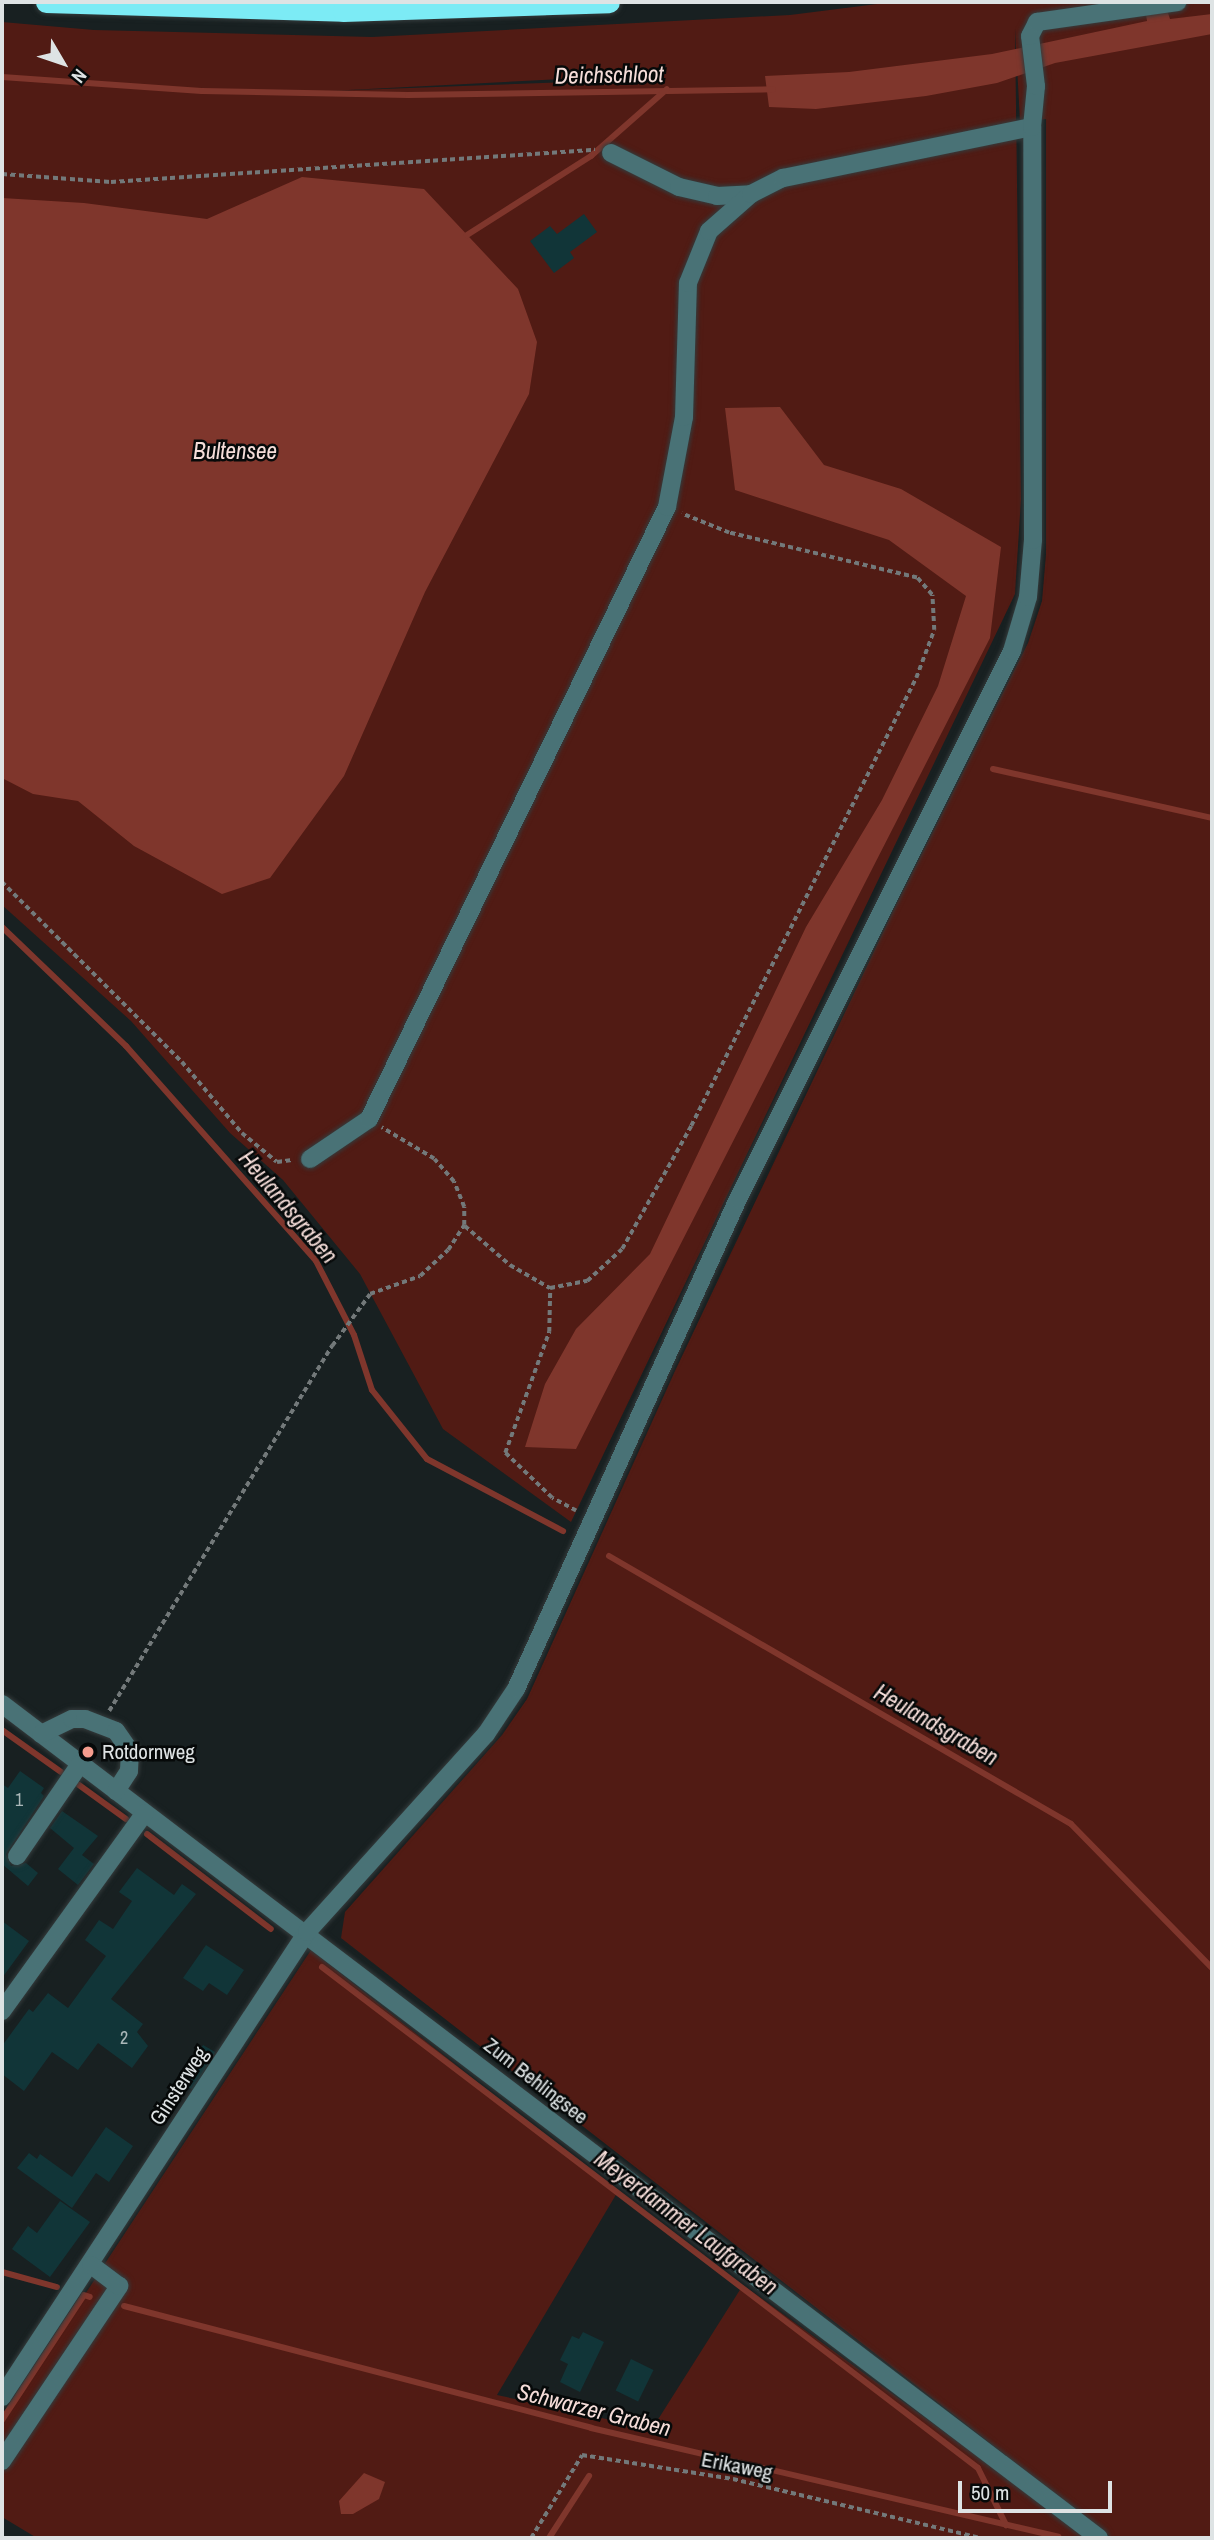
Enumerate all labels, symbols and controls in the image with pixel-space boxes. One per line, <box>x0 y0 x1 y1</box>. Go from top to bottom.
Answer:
north arrow <box>28 28 98 98</box>
water label: Deichschloot <box>554 60 664 90</box>
text: N <box>66 64 93 89</box>
water label: Bultensee <box>193 437 277 465</box>
water label: Heulandsgraben <box>233 1145 343 1269</box>
water label: Heulandsgraben <box>869 1678 1003 1772</box>
place label: Rotdornweg <box>102 1739 195 1765</box>
marker: Rotdornweg <box>80 1744 96 1760</box>
house number: 1 <box>15 1789 23 1811</box>
house number: 2 <box>120 2027 128 2049</box>
street label: Zum Behlingsee <box>479 2032 593 2130</box>
street label: Ginsterweg <box>144 2042 214 2130</box>
water label: Meyerdammer Laufgraben <box>589 2145 783 2301</box>
water label: Schwarzer Graben <box>514 2378 674 2442</box>
street label: Erikaweg <box>699 2447 775 2485</box>
scale bar <box>962 2466 1116 2510</box>
text: 50 m <box>971 2478 1009 2507</box>

